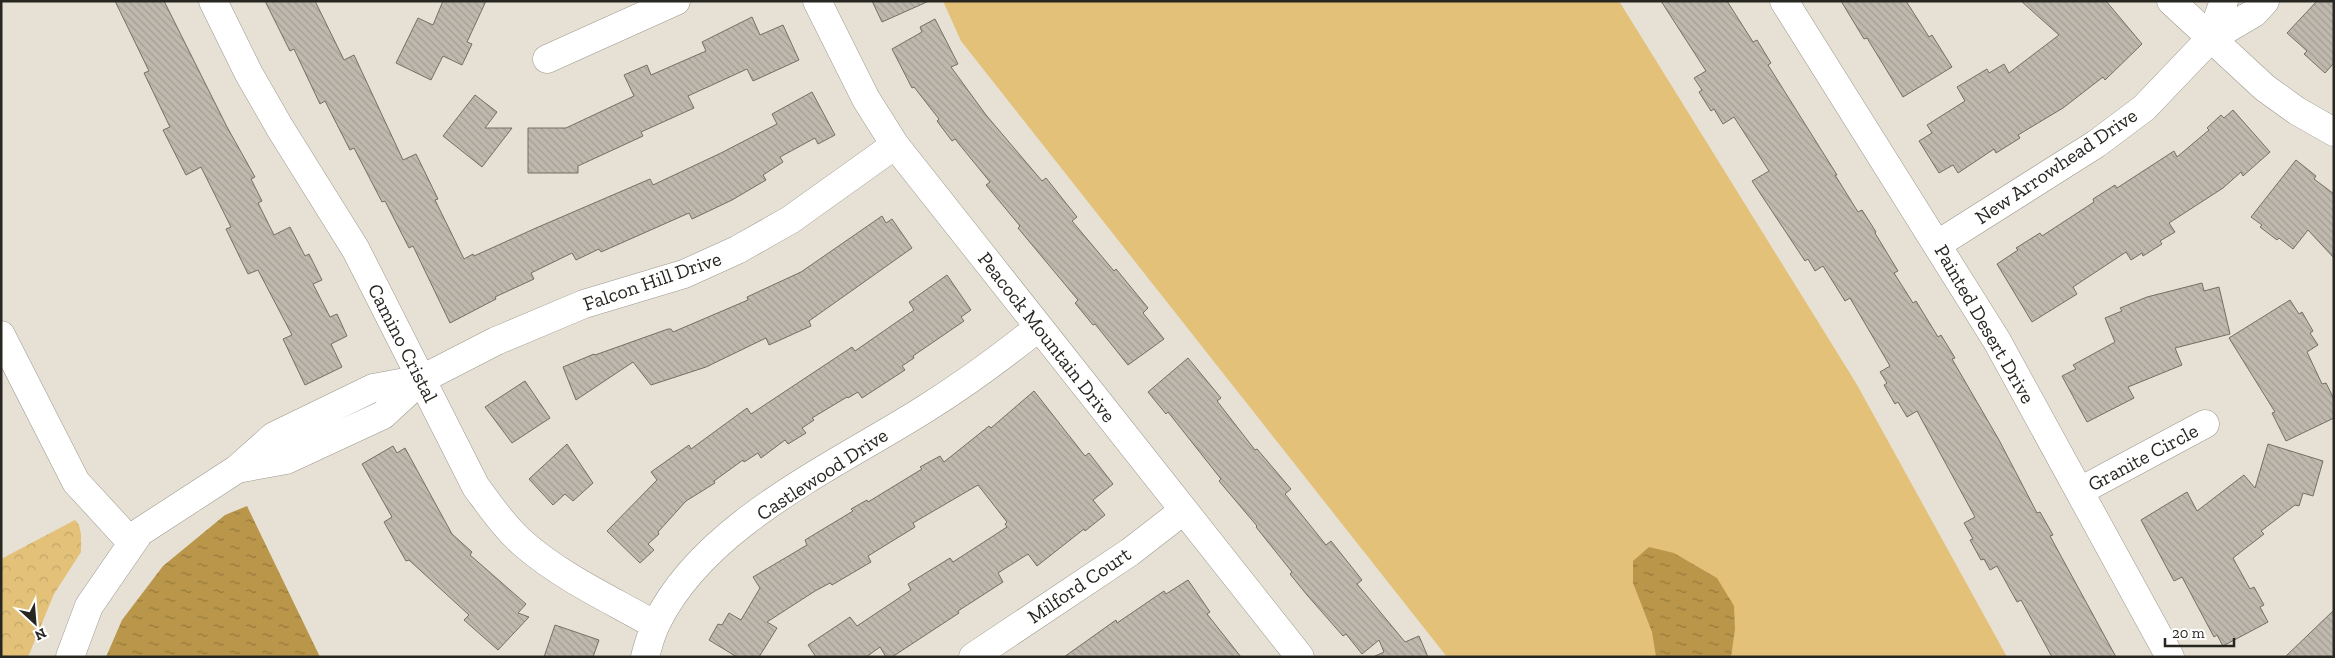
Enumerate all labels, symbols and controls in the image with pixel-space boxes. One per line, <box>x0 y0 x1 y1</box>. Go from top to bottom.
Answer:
street label: New Arrowhead Drive <box>1970 103 2142 229</box>
street label: Painted Desert Drive <box>1930 240 2040 408</box>
street label: Falcon Hill Drive <box>580 246 724 316</box>
street label: Peacock Mountain Drive <box>973 247 1121 427</box>
street label: Camino Cristal <box>363 280 443 406</box>
street label: Granite Circle <box>2084 418 2202 496</box>
street label: Castlewood Drive <box>752 423 892 525</box>
street label: Milford Court <box>1023 541 1136 628</box>
north arrow <box>10 598 60 648</box>
scale bar <box>2165 616 2234 648</box>
text: N <box>32 624 49 644</box>
text: 20 m <box>2172 624 2205 642</box>

